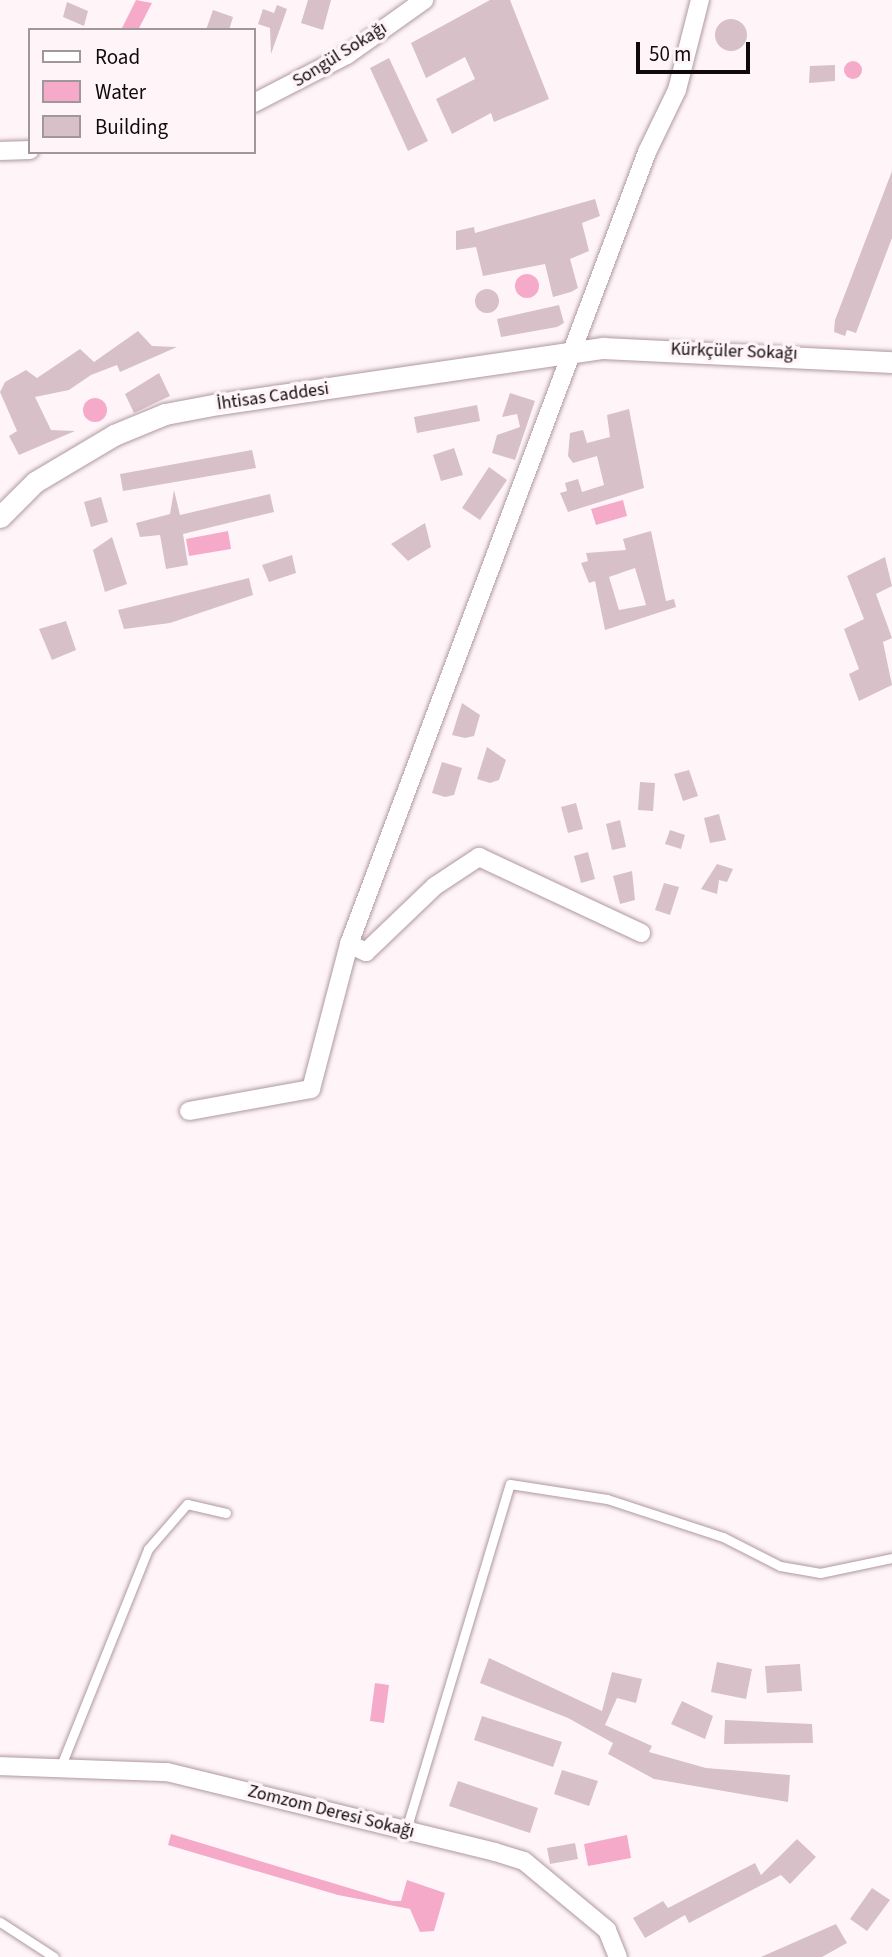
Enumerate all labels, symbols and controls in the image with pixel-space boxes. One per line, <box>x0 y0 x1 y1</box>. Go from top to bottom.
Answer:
street label: Songül Sokağı <box>289 18 391 92</box>
legend <box>28 28 256 154</box>
scale bar <box>640 28 754 72</box>
text: 50 m <box>649 39 691 69</box>
text: Road <box>95 42 140 72</box>
text: Water <box>95 77 146 107</box>
text: Building <box>95 112 168 142</box>
street label: Kürkçüler Sokağı <box>670 339 798 365</box>
street label: İhtisas Caddesi <box>216 378 330 416</box>
street label: Zomzom Deresi Sokağı <box>245 1781 417 1843</box>

